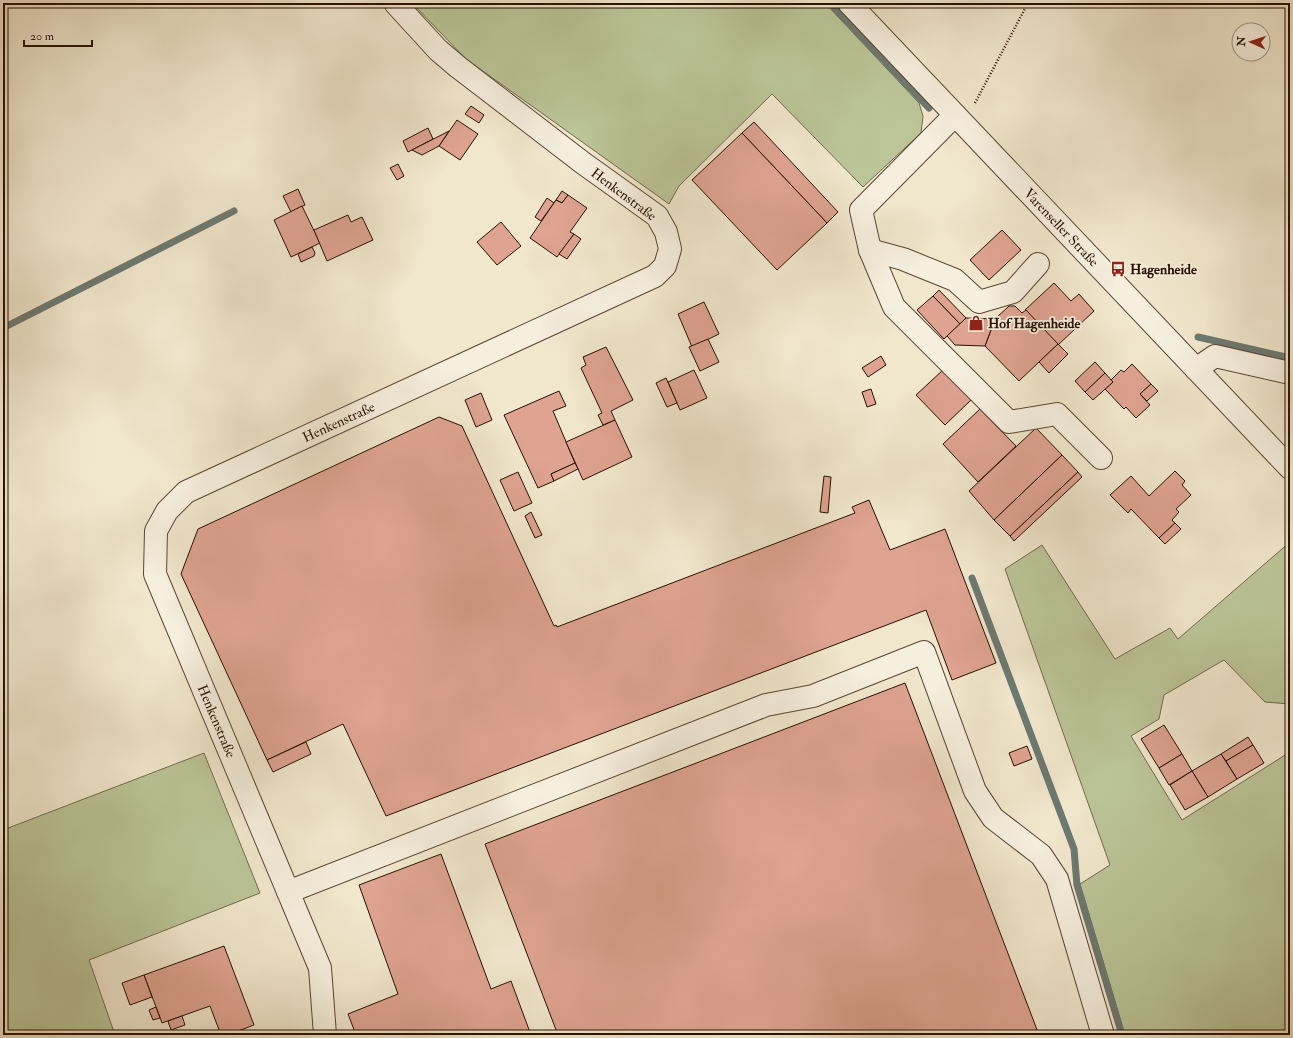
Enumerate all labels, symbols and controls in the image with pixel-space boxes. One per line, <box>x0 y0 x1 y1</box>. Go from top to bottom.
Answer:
scale bar <box>24 22 92 48</box>
north arrow <box>1231 22 1271 62</box>
text: 20 m <box>30 29 55 44</box>
text: N <box>1235 35 1248 48</box>
street label: Henkenstraße <box>588 164 660 225</box>
street label: Varenseller Straße <box>1020 185 1102 270</box>
bus stop icon: Hagenheide <box>1109 260 1127 278</box>
place label: Hagenheide <box>1130 261 1197 279</box>
shop icon: Hof Hagenheide <box>967 314 985 332</box>
place label: Hof Hagenheide <box>988 315 1080 333</box>
street label: Henkenstraße <box>300 398 378 446</box>
street label: Henkenstraße <box>194 682 240 760</box>

